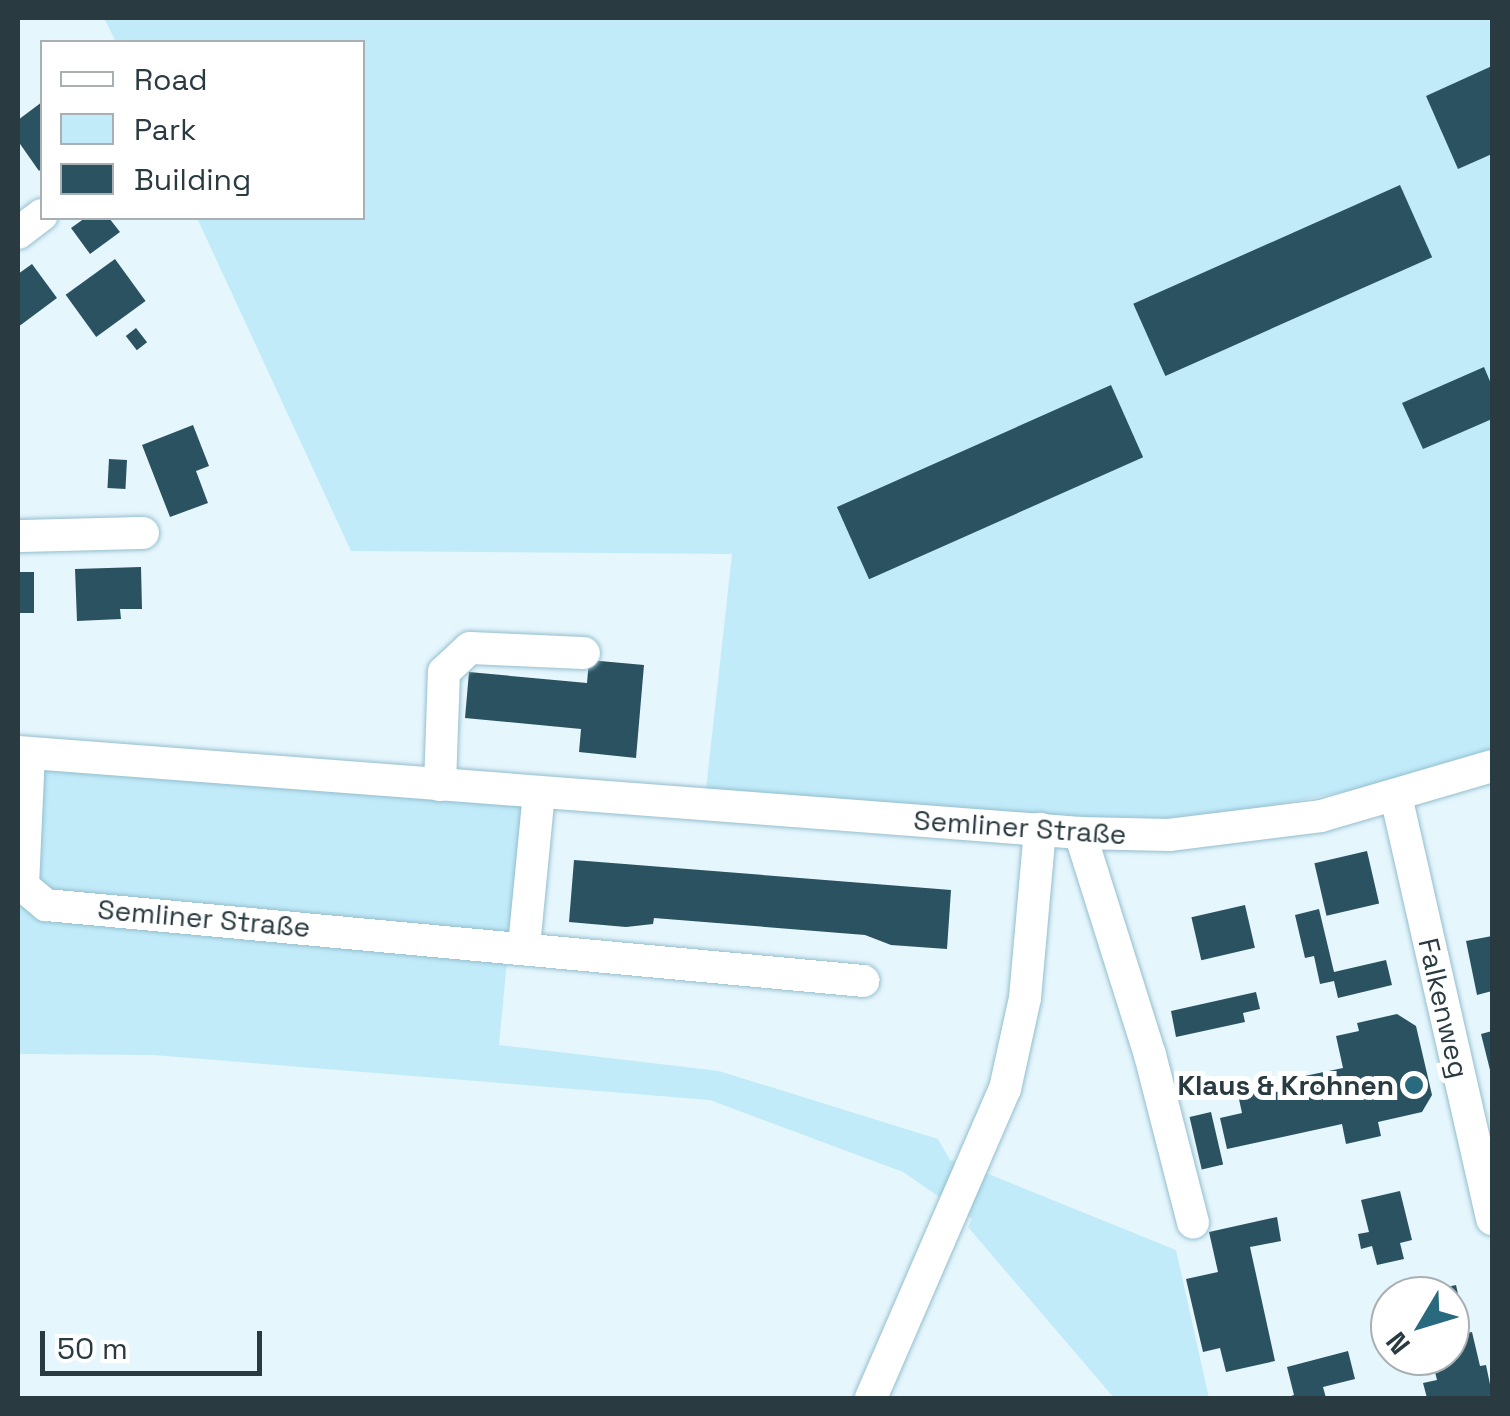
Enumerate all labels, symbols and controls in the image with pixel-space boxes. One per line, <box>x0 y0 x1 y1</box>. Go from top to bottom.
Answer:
legend <box>40 40 365 220</box>
text: Road <box>134 60 208 99</box>
text: Park <box>134 110 196 149</box>
text: Building <box>134 160 251 199</box>
street label: Semliner Straße <box>912 803 1128 851</box>
street label: Semliner Straße <box>96 892 312 944</box>
street label: Falkenweg <box>1412 935 1476 1081</box>
place label: Klaus & Krohnen <box>1177 1068 1394 1102</box>
marker: Klaus & Krohnen <box>1403 1074 1425 1096</box>
north arrow <box>1370 1276 1470 1376</box>
scale bar <box>45 1311 268 1373</box>
text: N <box>1378 1325 1418 1362</box>
text: 50 m <box>57 1329 128 1368</box>

